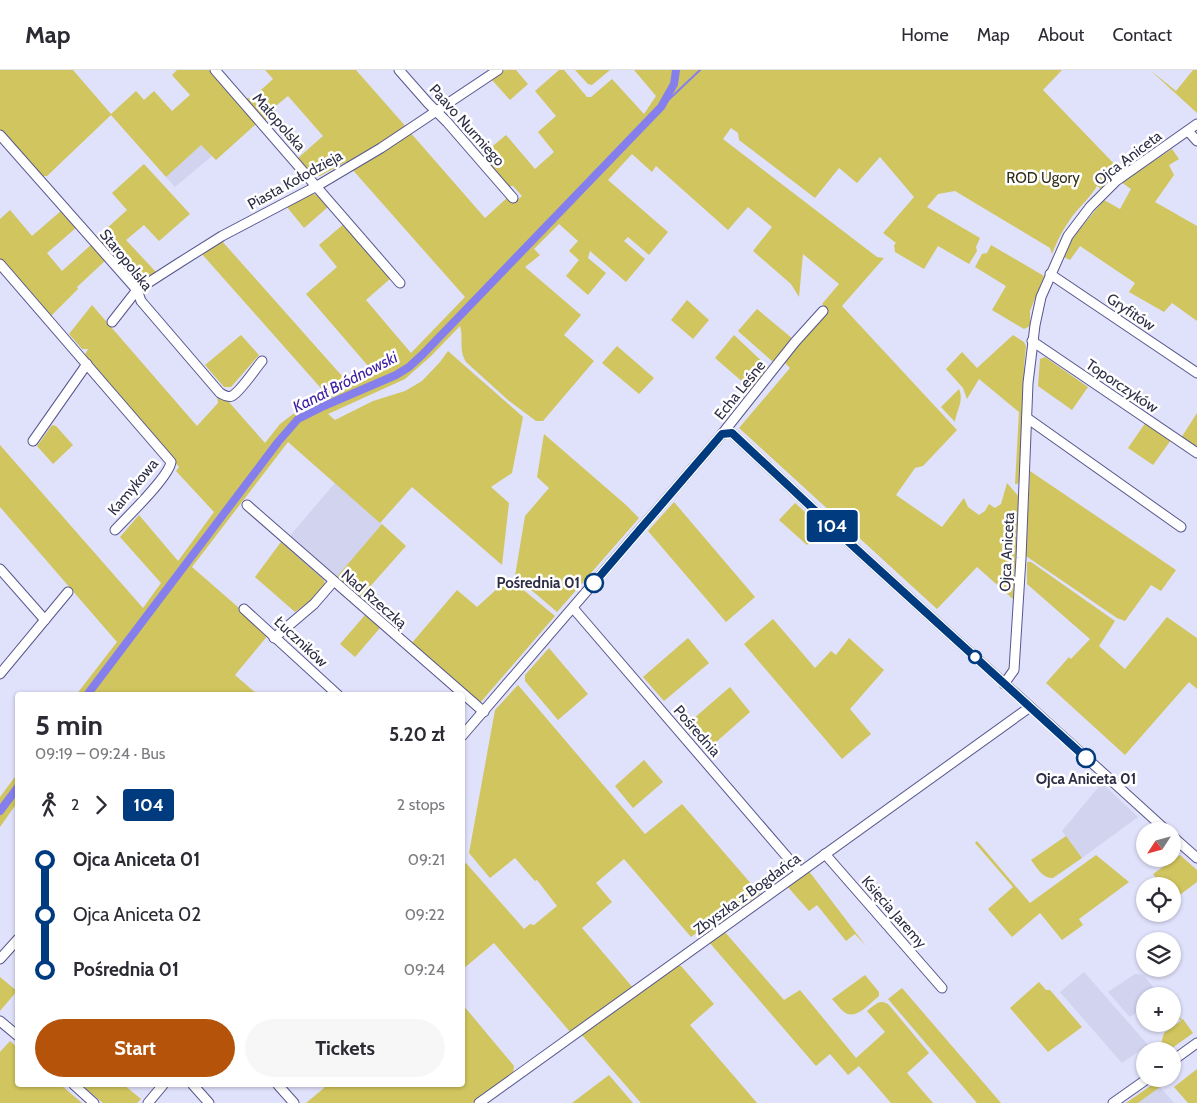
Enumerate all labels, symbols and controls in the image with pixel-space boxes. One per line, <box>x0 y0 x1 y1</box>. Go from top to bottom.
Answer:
text: Map <box>25 20 71 49</box>
text: Home <box>901 24 949 46</box>
text: Map <box>977 24 1010 46</box>
text: About <box>1038 24 1084 46</box>
text: Contact <box>1112 24 1172 46</box>
street label: Paavo Nurmiego <box>425 80 509 170</box>
street label: Małopolska <box>249 89 310 155</box>
street label: Ojca Aniceta <box>1091 126 1166 189</box>
street label: Piasta Kołodzieja <box>245 146 346 213</box>
park label: ROD Ugory <box>1006 169 1080 187</box>
street label: Staropolska <box>96 226 157 295</box>
street label: Gryfitów <box>1103 289 1159 335</box>
water label: Kanał Bródnowski <box>289 347 401 417</box>
street label: Toporczyków <box>1083 355 1162 417</box>
street label: Echa Leśne <box>711 357 770 423</box>
street label: Kamykowa <box>104 454 163 519</box>
line badge: 104 <box>803 510 861 542</box>
street label: Ojca Aniceta <box>996 511 1018 592</box>
text: 104 <box>817 515 847 537</box>
street label: Nad Rzeczką <box>338 566 411 633</box>
marker: Pośrednia 01 <box>584 573 604 593</box>
place label: Pośrednia 01 <box>496 574 580 592</box>
street label: Łuczników <box>271 613 331 671</box>
unlabelled marker <box>968 650 982 664</box>
street label: Pośrednia <box>670 702 725 761</box>
text: 5 min <box>35 708 103 742</box>
text: 5.20 zł <box>389 723 445 746</box>
text: 09:19 – 09:24 · Bus <box>35 744 166 763</box>
marker: Ojca Aniceta 01 <box>1076 748 1096 768</box>
place label: Ojca Aniceta 01 <box>1036 770 1136 788</box>
icon: walk <box>35 791 63 819</box>
icon: forward <box>87 791 115 819</box>
text: 104 <box>133 794 164 816</box>
text: 2 <box>71 795 79 814</box>
text: 2 stops <box>397 795 445 814</box>
north arrow <box>1136 822 1181 868</box>
map controls <box>1136 822 1181 1087</box>
text: Ojca Aniceta 01 <box>73 848 200 871</box>
street label: Zbyszka z Bogdańca <box>690 849 804 939</box>
text: 09:21 <box>408 850 445 869</box>
street label: Księcia Jaremy <box>858 872 931 952</box>
button: locate <box>1136 877 1181 922</box>
text: Ojca Aniceta 02 <box>73 903 201 926</box>
text: 09:22 <box>405 905 445 924</box>
button: layers <box>1136 932 1181 977</box>
text: Pośrednia 01 <box>73 958 179 981</box>
text: 09:24 <box>404 960 445 979</box>
button: + <box>1136 987 1181 1032</box>
button: Start <box>35 1019 235 1077</box>
button: Tickets <box>245 1019 445 1077</box>
button: − <box>1136 1042 1181 1087</box>

